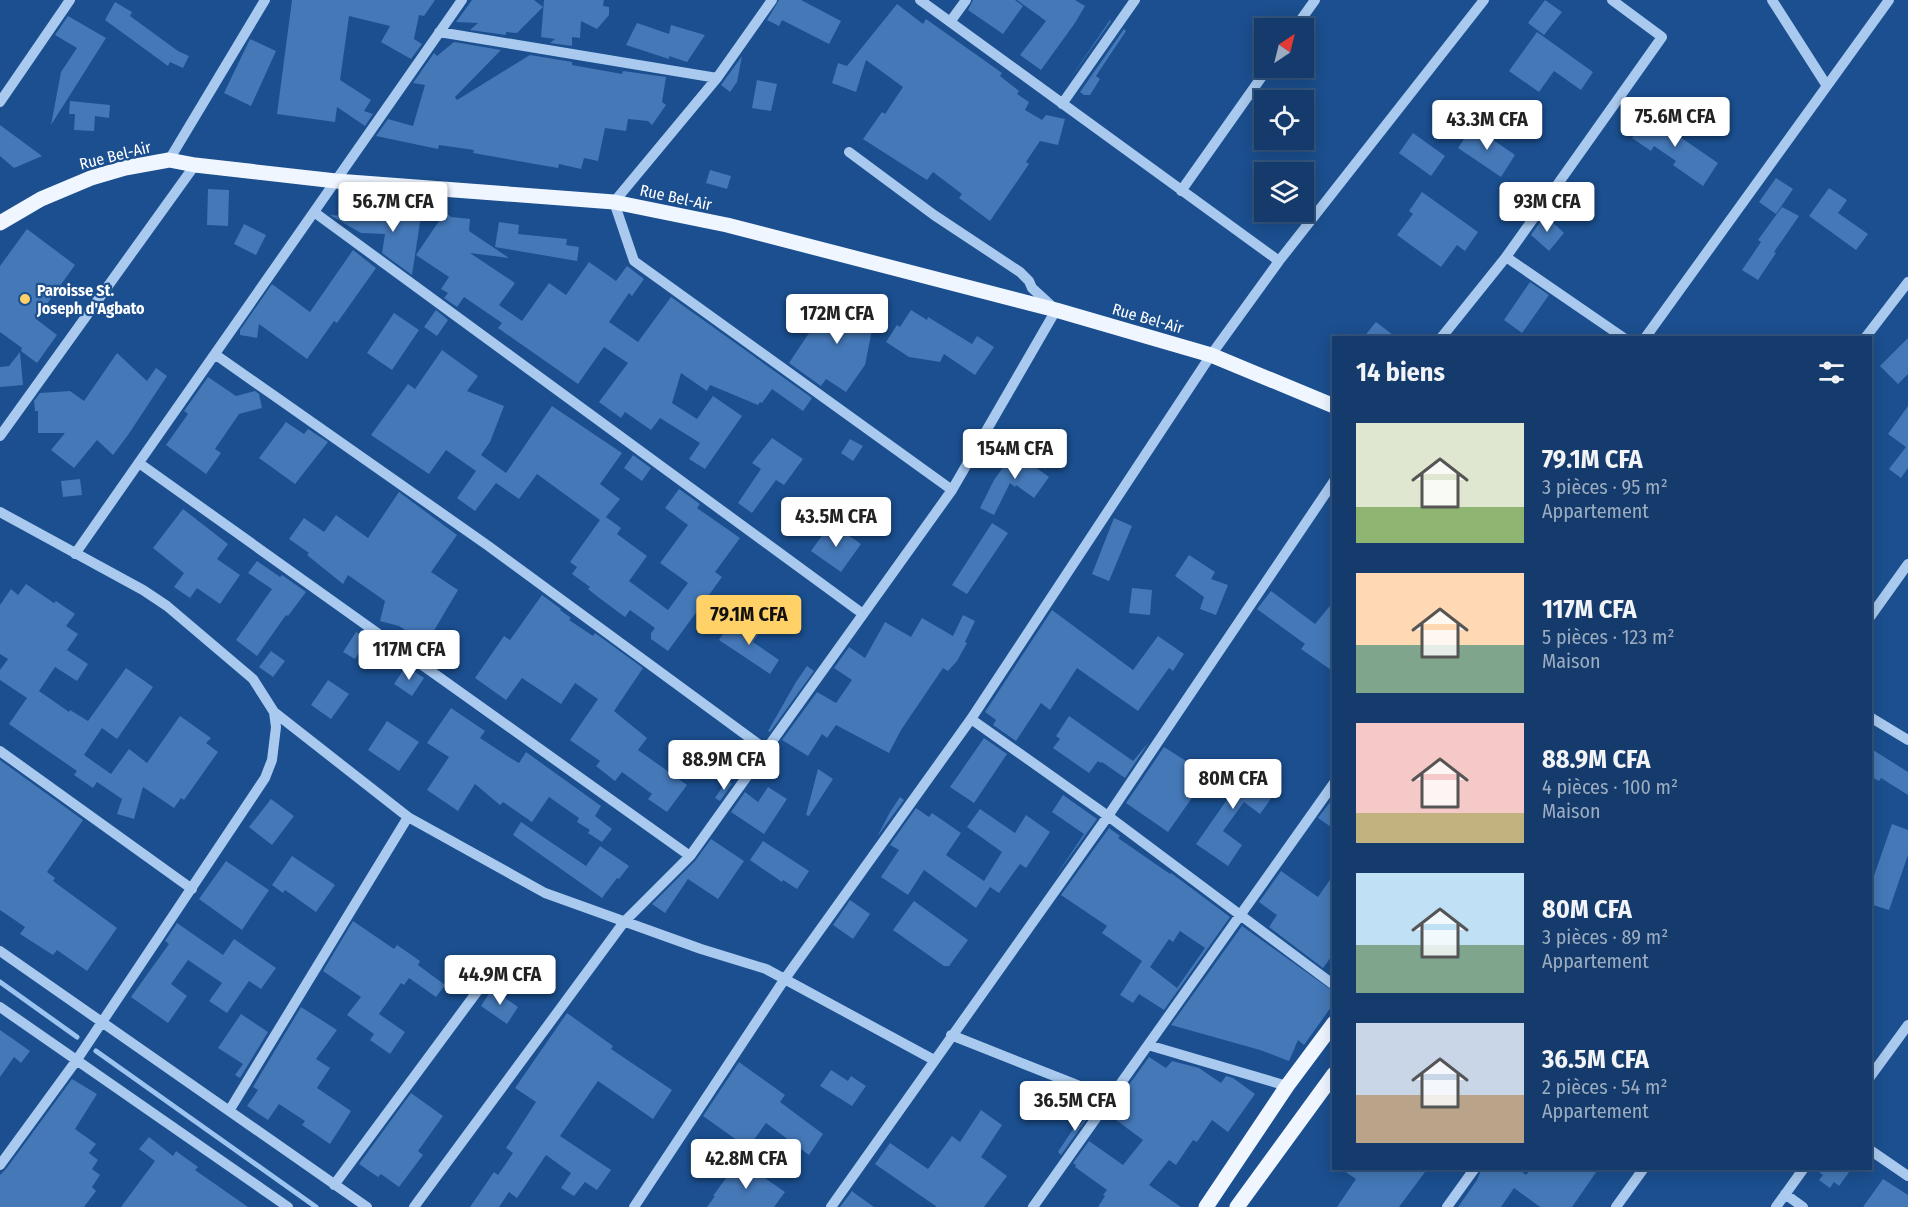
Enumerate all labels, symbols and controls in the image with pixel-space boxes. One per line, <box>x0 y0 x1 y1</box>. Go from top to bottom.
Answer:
north arrow <box>1254 18 1314 78</box>
map controls <box>1254 18 1314 222</box>
button: locate <box>1254 90 1314 150</box>
pin: 75.6M CFA <box>1606 97 1744 148</box>
pin: 43.3M CFA <box>1418 100 1556 151</box>
text: 75.6M CFA <box>1635 104 1715 128</box>
text: 43.3M CFA <box>1446 107 1528 131</box>
street label: Rue Bel-Air <box>77 137 153 174</box>
button: layers <box>1254 162 1314 222</box>
street label: Rue Bel-Air <box>638 181 714 214</box>
pin: 56.7M CFA <box>324 182 462 233</box>
pin: 93M CFA <box>1492 182 1602 233</box>
text: 56.7M CFA <box>352 189 434 213</box>
text: 93M CFA <box>1513 189 1581 213</box>
place label: Paroisse St. Joseph d'Agbato <box>36 281 145 318</box>
marker: Paroisse St. Joseph d'Agbato <box>18 292 32 306</box>
pin: 172M CFA <box>775 294 899 345</box>
street label: Rue Bel-Air <box>1110 299 1186 338</box>
text: 172M CFA <box>800 301 874 325</box>
icon: filters <box>1815 356 1848 389</box>
text: 14 biens <box>1356 357 1445 388</box>
pin: 154M CFA <box>953 429 1077 480</box>
text: 154M CFA <box>977 436 1053 460</box>
text: 79.1M CFA <box>1542 444 1643 475</box>
icon: home <box>1404 447 1476 519</box>
text: 3 pièces · 95 m² <box>1542 475 1668 499</box>
pin: 43.5M CFA <box>767 497 905 548</box>
text: Appartement <box>1542 499 1649 523</box>
text: 43.5M CFA <box>795 504 877 528</box>
text: 117M CFA <box>1542 594 1637 625</box>
pin: 79.1M CFA <box>680 595 818 646</box>
icon: home <box>1404 597 1476 669</box>
text: 79.1M CFA <box>710 602 788 626</box>
text: 5 pièces · 123 m² <box>1542 625 1675 649</box>
pin: 117M CFA <box>347 630 471 681</box>
text: 117M CFA <box>373 637 445 661</box>
text: Maison <box>1542 649 1601 673</box>
pin: 88.9M CFA <box>655 740 793 791</box>
text: 88.9M CFA <box>1542 744 1650 775</box>
text: 88.9M CFA <box>682 747 766 771</box>
icon: home <box>1404 747 1476 819</box>
pin: 80M CFA <box>1178 759 1288 810</box>
text: 80M CFA <box>1198 766 1268 790</box>
text: 4 pièces · 100 m² <box>1542 775 1678 799</box>
text: Maison <box>1542 799 1601 823</box>
text: 80M CFA <box>1542 894 1632 925</box>
icon: home <box>1404 897 1476 969</box>
text: 3 pièces · 89 m² <box>1542 925 1668 949</box>
text: Appartement <box>1542 949 1649 973</box>
pin: 44.9M CFA <box>431 955 569 1006</box>
text: 44.9M CFA <box>459 962 541 986</box>
text: 36.5M CFA <box>1542 1044 1649 1075</box>
icon: home <box>1404 1047 1476 1119</box>
text: 2 pièces · 54 m² <box>1542 1075 1667 1099</box>
pin: 36.5M CFA <box>1006 1081 1144 1132</box>
text: 36.5M CFA <box>1034 1088 1116 1112</box>
text: Appartement <box>1542 1099 1649 1123</box>
pin: 42.8M CFA <box>677 1139 815 1190</box>
text: 42.8M CFA <box>705 1146 787 1170</box>

